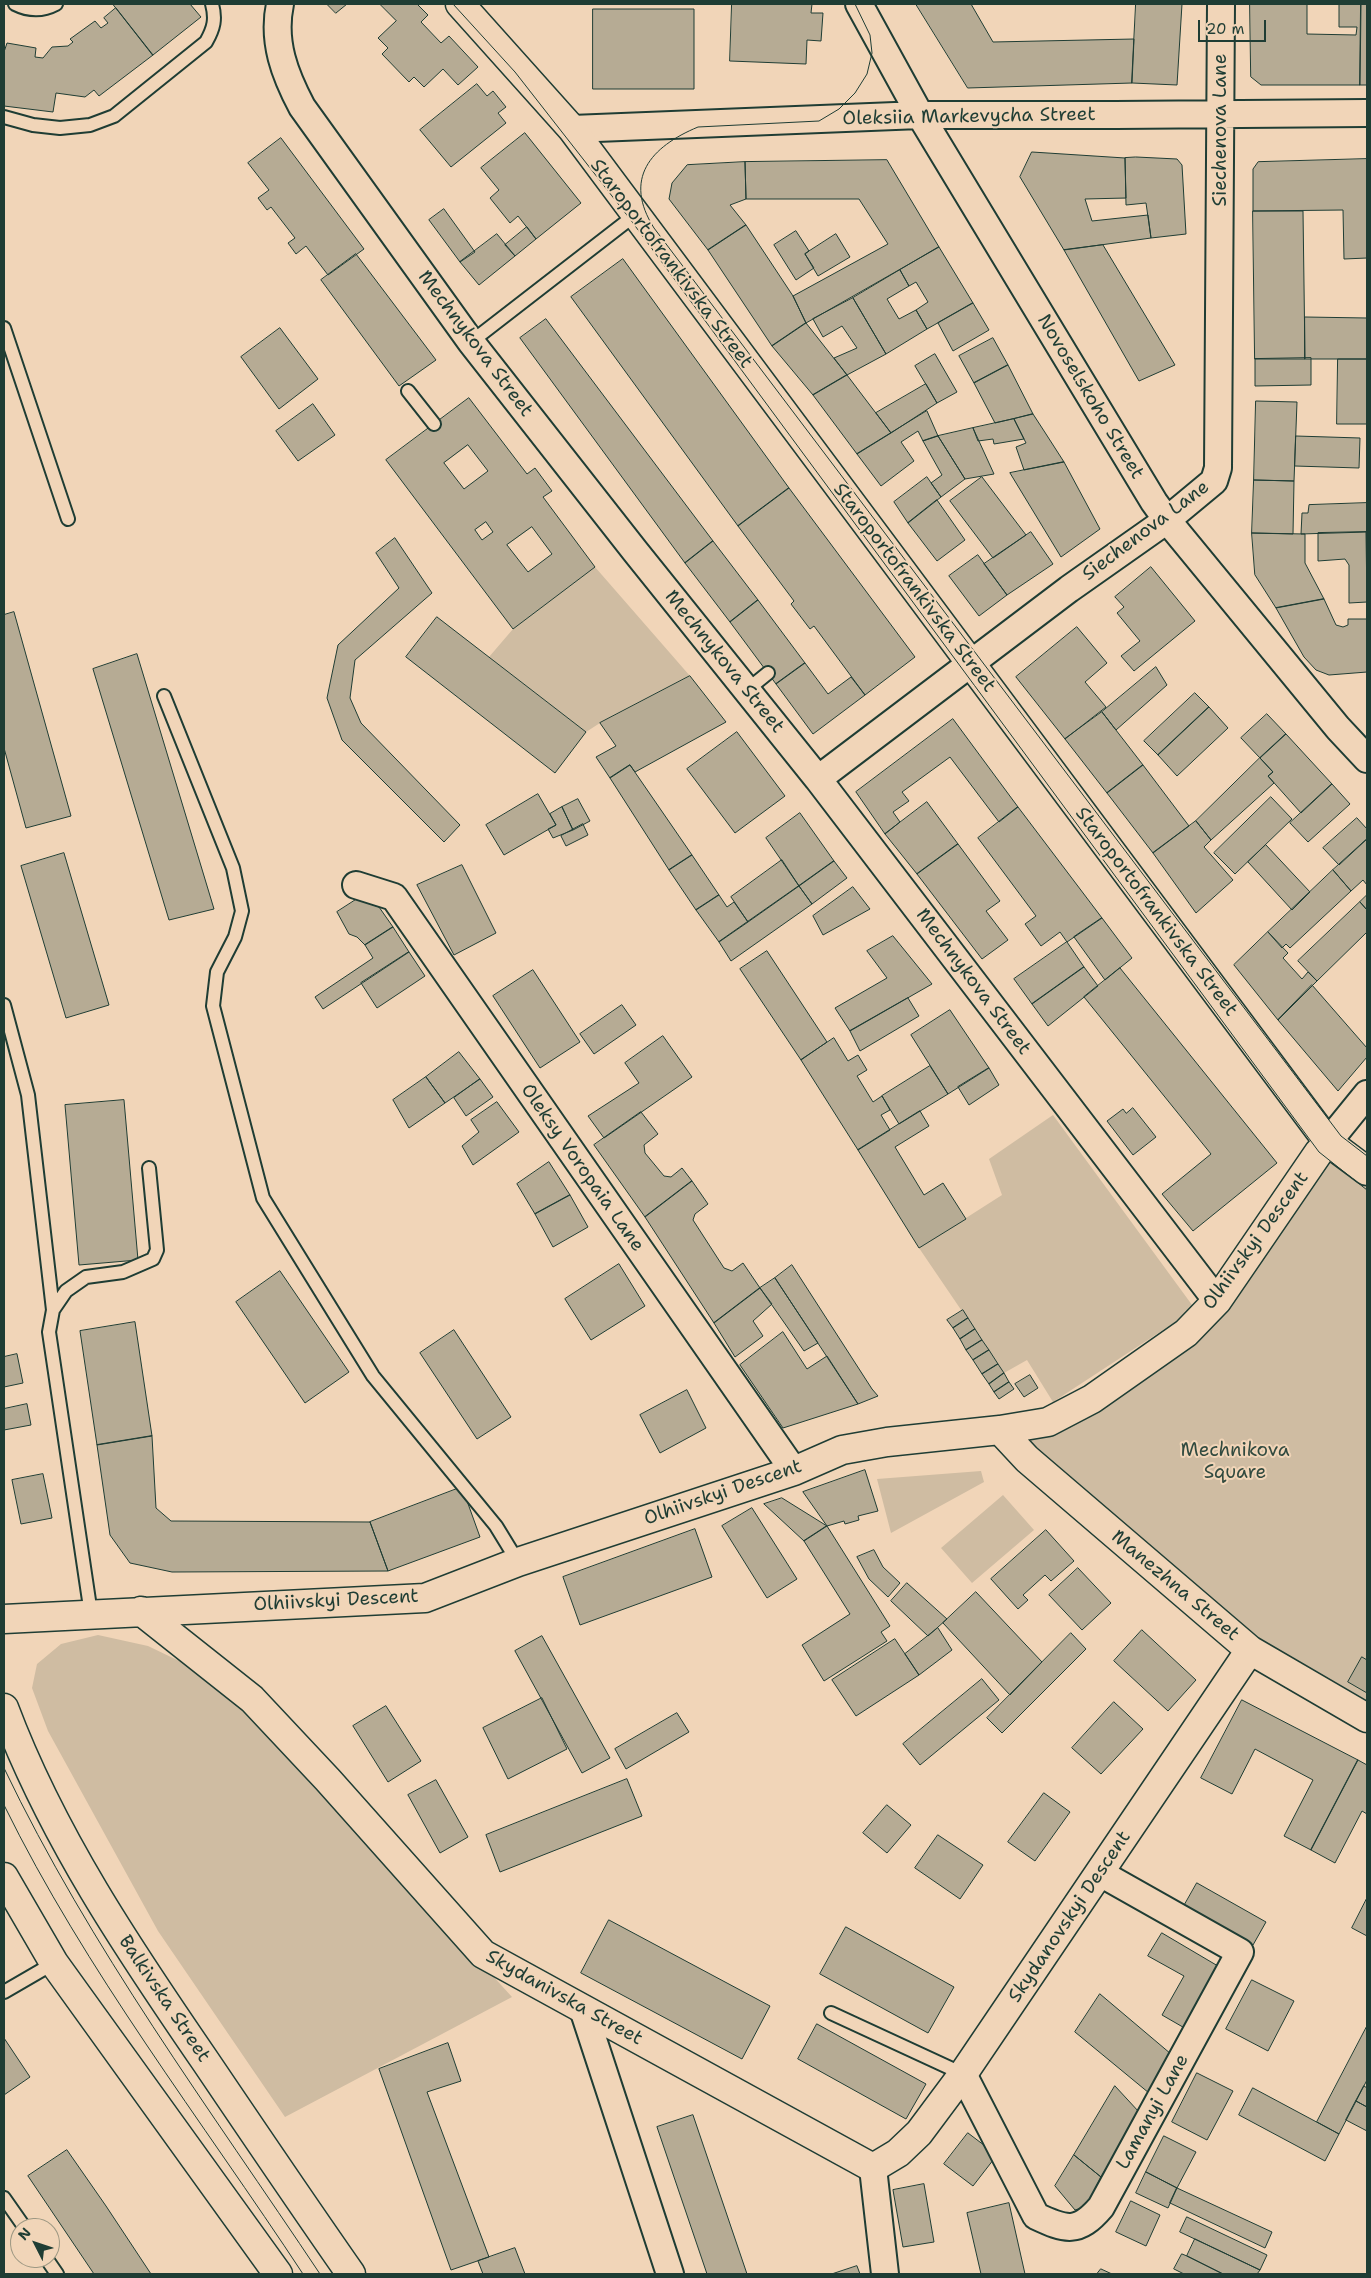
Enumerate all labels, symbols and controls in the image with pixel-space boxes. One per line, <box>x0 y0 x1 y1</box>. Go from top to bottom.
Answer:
scale bar <box>1201 10 1268 42</box>
text: 20 m <box>1206 19 1245 39</box>
street label: Siechenova Lane <box>1210 54 1232 206</box>
street label: Oleksiia Markevycha Street <box>842 103 1096 131</box>
street label: Staroportofrankivska Street <box>585 155 757 373</box>
street label: Mechnykova Street <box>413 266 537 422</box>
street label: Novoselskoho Street <box>1032 311 1148 483</box>
street label: Siechenova Lane <box>1078 476 1214 586</box>
street label: Staroportofrankivska Street <box>828 479 1000 697</box>
street label: Mechnykova Street <box>659 586 789 738</box>
street label: Staroportofrankivska Street <box>1070 803 1242 1021</box>
street label: Mechnykova Street <box>911 904 1035 1060</box>
street label: Oleksy Voropaia Lane <box>515 1080 649 1256</box>
street label: Olhiivskyi Descent <box>1198 1167 1314 1315</box>
park label: Mechnikova Square <box>1181 1440 1289 1484</box>
street label: Olhiivskyi Descent <box>641 1455 805 1531</box>
street label: Manezhna Street <box>1106 1526 1244 1646</box>
street label: Olhiivskyi Descent <box>253 1585 419 1617</box>
street label: Skydanovskyi Descent <box>1004 1827 1136 2007</box>
street label: Balkivska Street <box>113 1931 215 2067</box>
street label: Skydanivska Street <box>482 1945 646 2051</box>
street label: Lamanyi Lane <box>1112 2050 1194 2174</box>
north arrow <box>10 2218 60 2268</box>
text: N <box>14 2224 35 2244</box>

